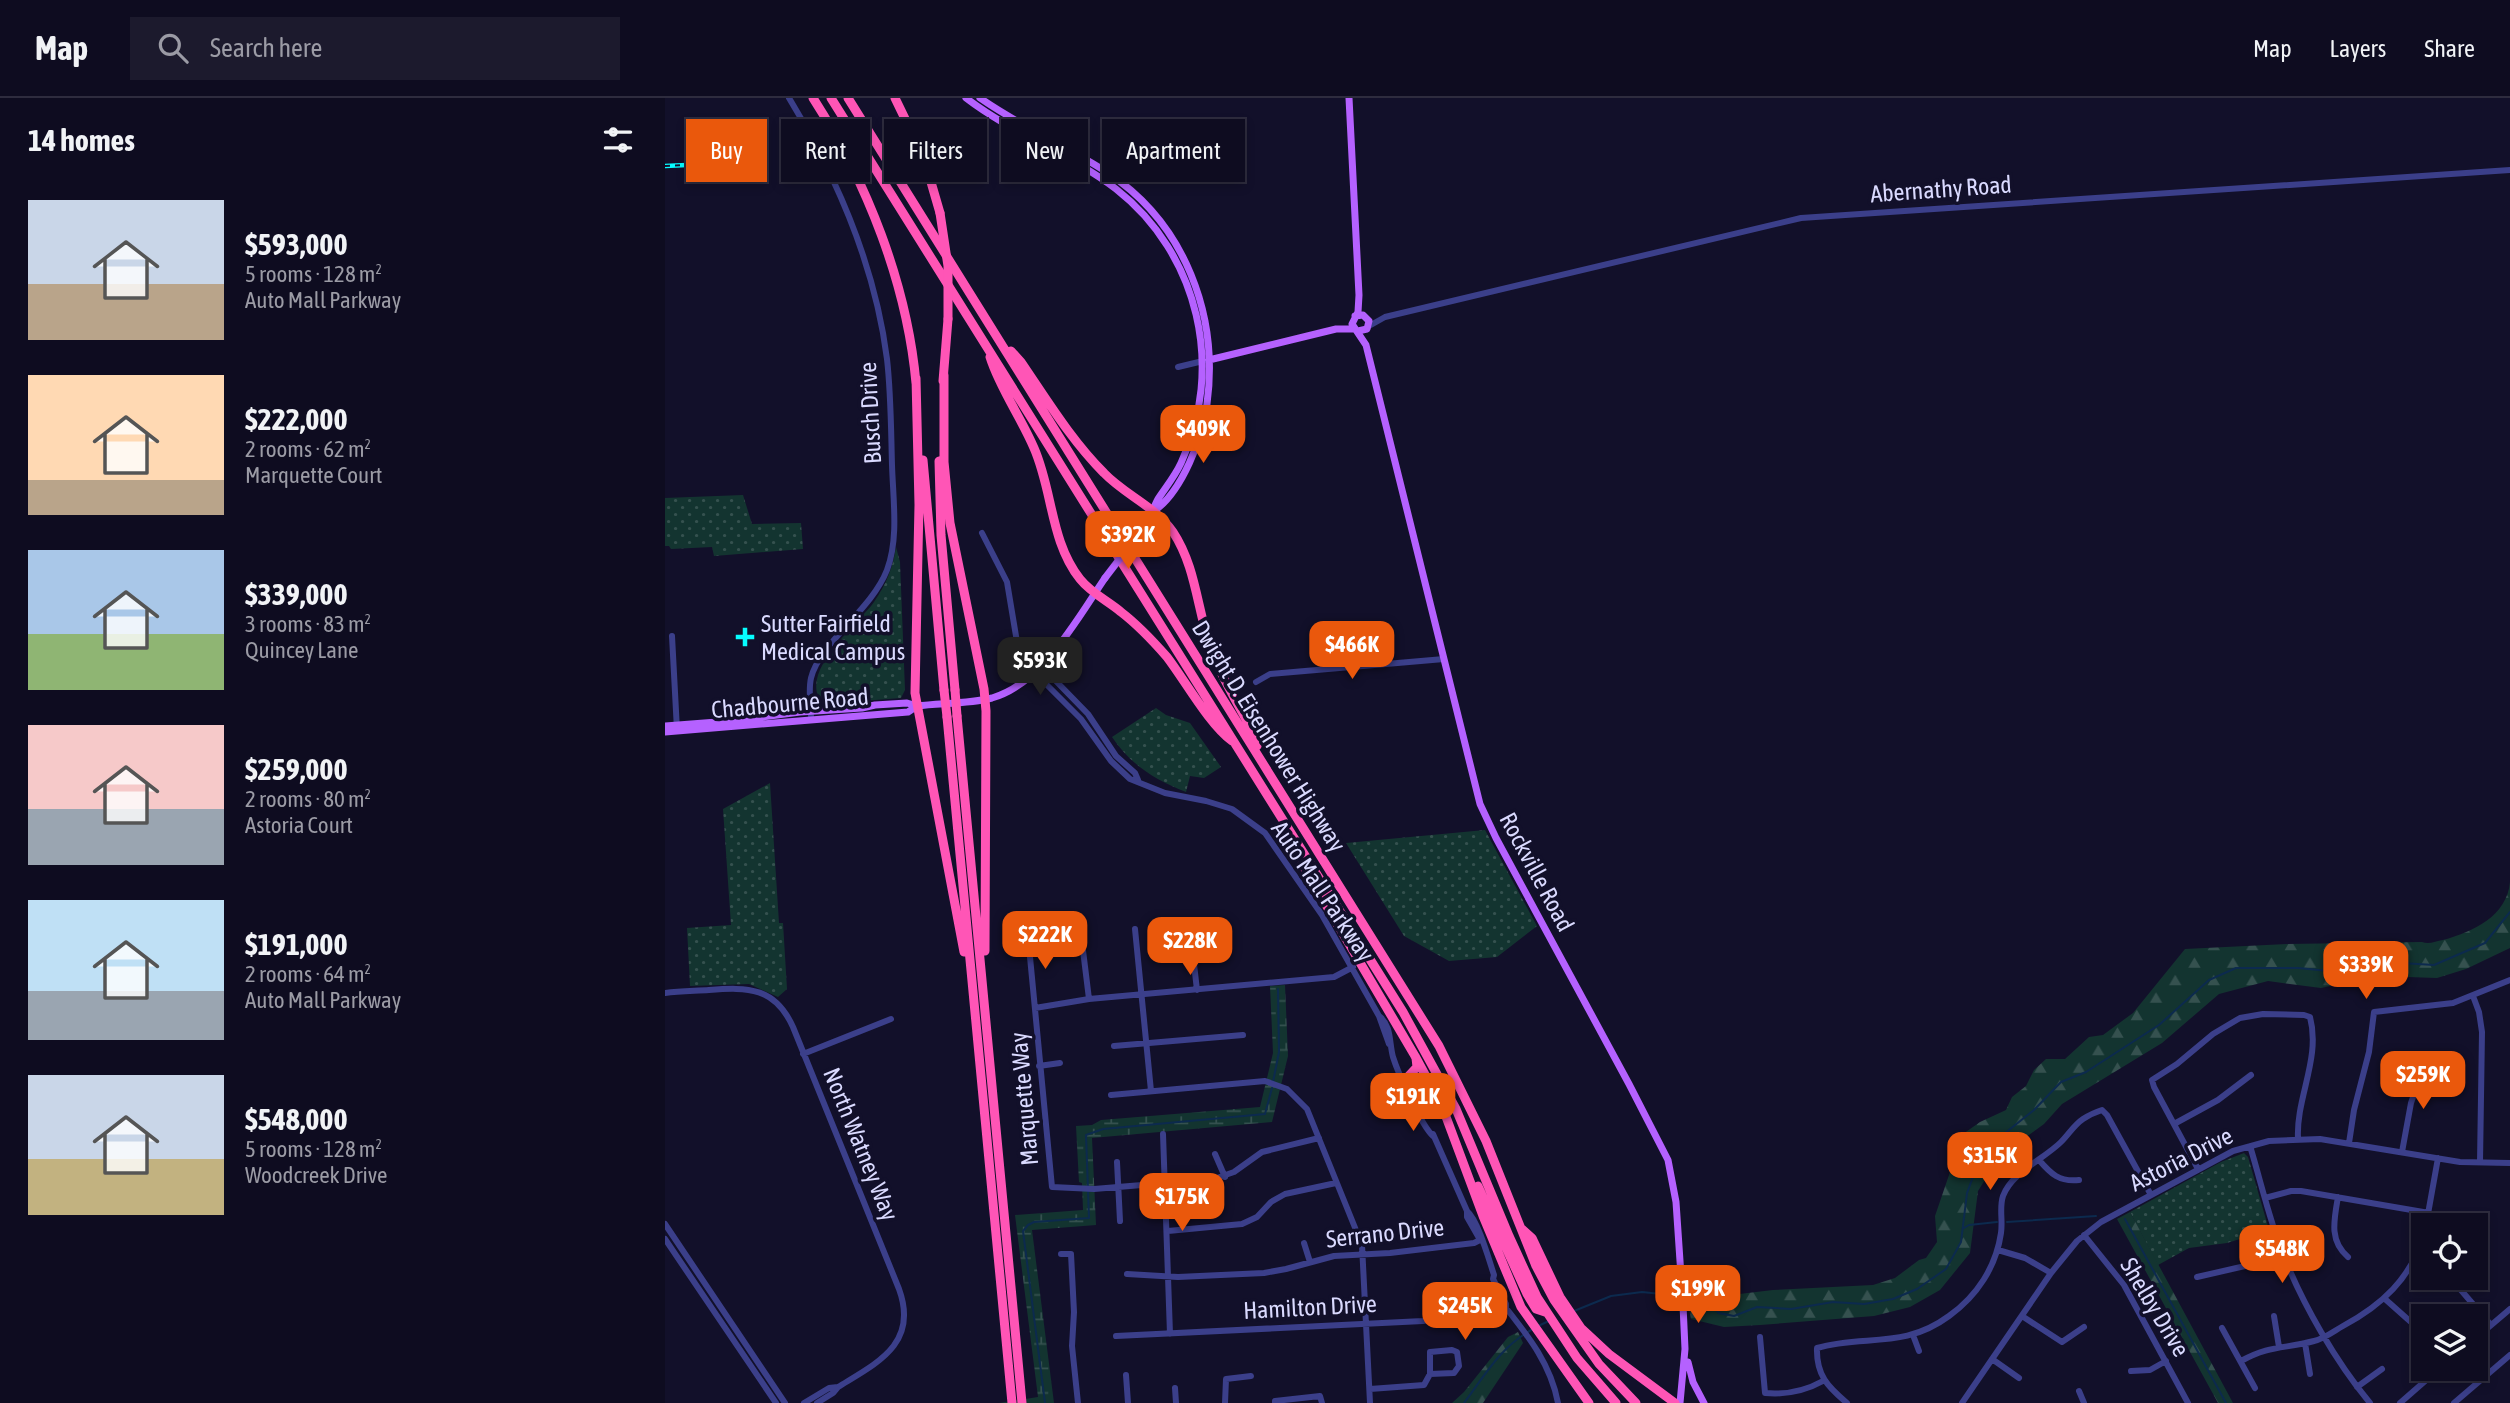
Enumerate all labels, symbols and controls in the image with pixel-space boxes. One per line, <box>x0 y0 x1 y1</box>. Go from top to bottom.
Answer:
search box <box>130 17 620 80</box>
text: Map <box>35 29 88 67</box>
icon: search <box>154 29 192 67</box>
text: Search here <box>210 33 322 63</box>
text: Map <box>2253 35 2292 62</box>
text: Layers <box>2330 35 2386 62</box>
text: Share <box>2424 35 2475 62</box>
chip: Buy <box>686 119 767 182</box>
chip: Rent <box>781 119 870 182</box>
chip: Filters <box>884 119 987 182</box>
chip: New <box>1001 119 1088 182</box>
chip: Apartment <box>1102 119 1245 182</box>
icon: filters <box>599 121 637 159</box>
text: 14 homes <box>28 123 135 157</box>
street label: Abernathy Road <box>1869 171 2013 207</box>
text: $593,000 <box>245 227 348 261</box>
icon: home <box>84 228 168 312</box>
text: 5 rooms · 128 m² <box>245 261 382 287</box>
text: Auto Mall Parkway <box>245 287 401 313</box>
street label: Busch Drive <box>854 361 886 465</box>
text: $222,000 <box>245 402 348 436</box>
icon: home <box>84 403 168 487</box>
pin: $409K <box>1154 406 1252 465</box>
text: $409K <box>1176 415 1230 441</box>
text: 2 rooms · 62 m² <box>245 436 371 462</box>
text: Marquette Court <box>245 462 382 488</box>
pin: $392K <box>1079 512 1177 571</box>
text: $392K <box>1101 521 1155 547</box>
text: $339,000 <box>245 577 348 611</box>
icon: home <box>84 578 168 662</box>
place label: Sutter Fairfield Medical Campus <box>761 610 905 665</box>
text: 3 rooms · 83 m² <box>245 611 371 637</box>
street label: Dwight D. Eisenhower Highway <box>1187 615 1351 857</box>
pin: $466K <box>1303 622 1401 681</box>
marker: Sutter Fairfield Medical Campus <box>735 627 755 647</box>
text: $466K <box>1325 631 1379 657</box>
text: Quincey Lane <box>245 637 359 663</box>
pin: $593K <box>991 638 1089 697</box>
text: $593K <box>1013 647 1067 673</box>
street label: Chadbourne Road <box>710 683 870 723</box>
text: $259,000 <box>245 752 348 786</box>
icon: home <box>84 753 168 837</box>
text: 2 rooms · 80 m² <box>245 786 371 812</box>
street label: Rockville Road <box>1494 808 1580 936</box>
text: Astoria Court <box>245 812 353 838</box>
street label: Auto Mall Parkway <box>1266 816 1380 966</box>
pin: $222K <box>996 912 1094 971</box>
pin: $228K <box>1141 918 1239 977</box>
text: $222K <box>1018 921 1072 947</box>
text: $191,000 <box>245 927 348 961</box>
text: $228K <box>1163 927 1217 953</box>
icon: home <box>84 928 168 1012</box>
pin: $339K <box>2317 942 2415 1001</box>
text: $339K <box>2339 951 2393 977</box>
text: 2 rooms · 64 m² <box>245 961 371 987</box>
text: Auto Mall Parkway <box>245 987 401 1013</box>
street label: Marquette Way <box>1005 1031 1043 1167</box>
pin: $259K <box>2374 1052 2472 1111</box>
text: $259K <box>2396 1061 2450 1087</box>
street label: North Watney Way <box>818 1064 904 1224</box>
pin: $191K <box>1364 1074 1462 1133</box>
text: $191K <box>1386 1083 1440 1109</box>
text: $548,000 <box>245 1102 348 1136</box>
icon: home <box>84 1103 168 1187</box>
street label: Astoria Drive <box>2125 1122 2237 1196</box>
pin: $315K <box>1941 1132 2039 1192</box>
text: 5 rooms · 128 m² <box>245 1136 382 1162</box>
text: $315K <box>1963 1142 2017 1168</box>
text: Woodcreek Drive <box>245 1162 388 1188</box>
pin: $175K <box>1133 1174 1231 1233</box>
text: $175K <box>1155 1183 1209 1209</box>
street label: Serrano Drive <box>1325 1213 1445 1253</box>
map controls <box>2411 1213 2488 1381</box>
button: locate <box>2411 1213 2488 1290</box>
pin: $548K <box>2233 1226 2331 1285</box>
text: $548K <box>2255 1235 2309 1261</box>
street label: Shelby Drive <box>2115 1253 2195 1361</box>
pin: $199K <box>1649 1266 1747 1325</box>
text: $199K <box>1671 1275 1725 1301</box>
pin: $245K <box>1416 1282 1514 1342</box>
street label: Hamilton Drive <box>1243 1290 1377 1324</box>
text: $245K <box>1438 1292 1492 1318</box>
button: layers <box>2411 1304 2488 1381</box>

